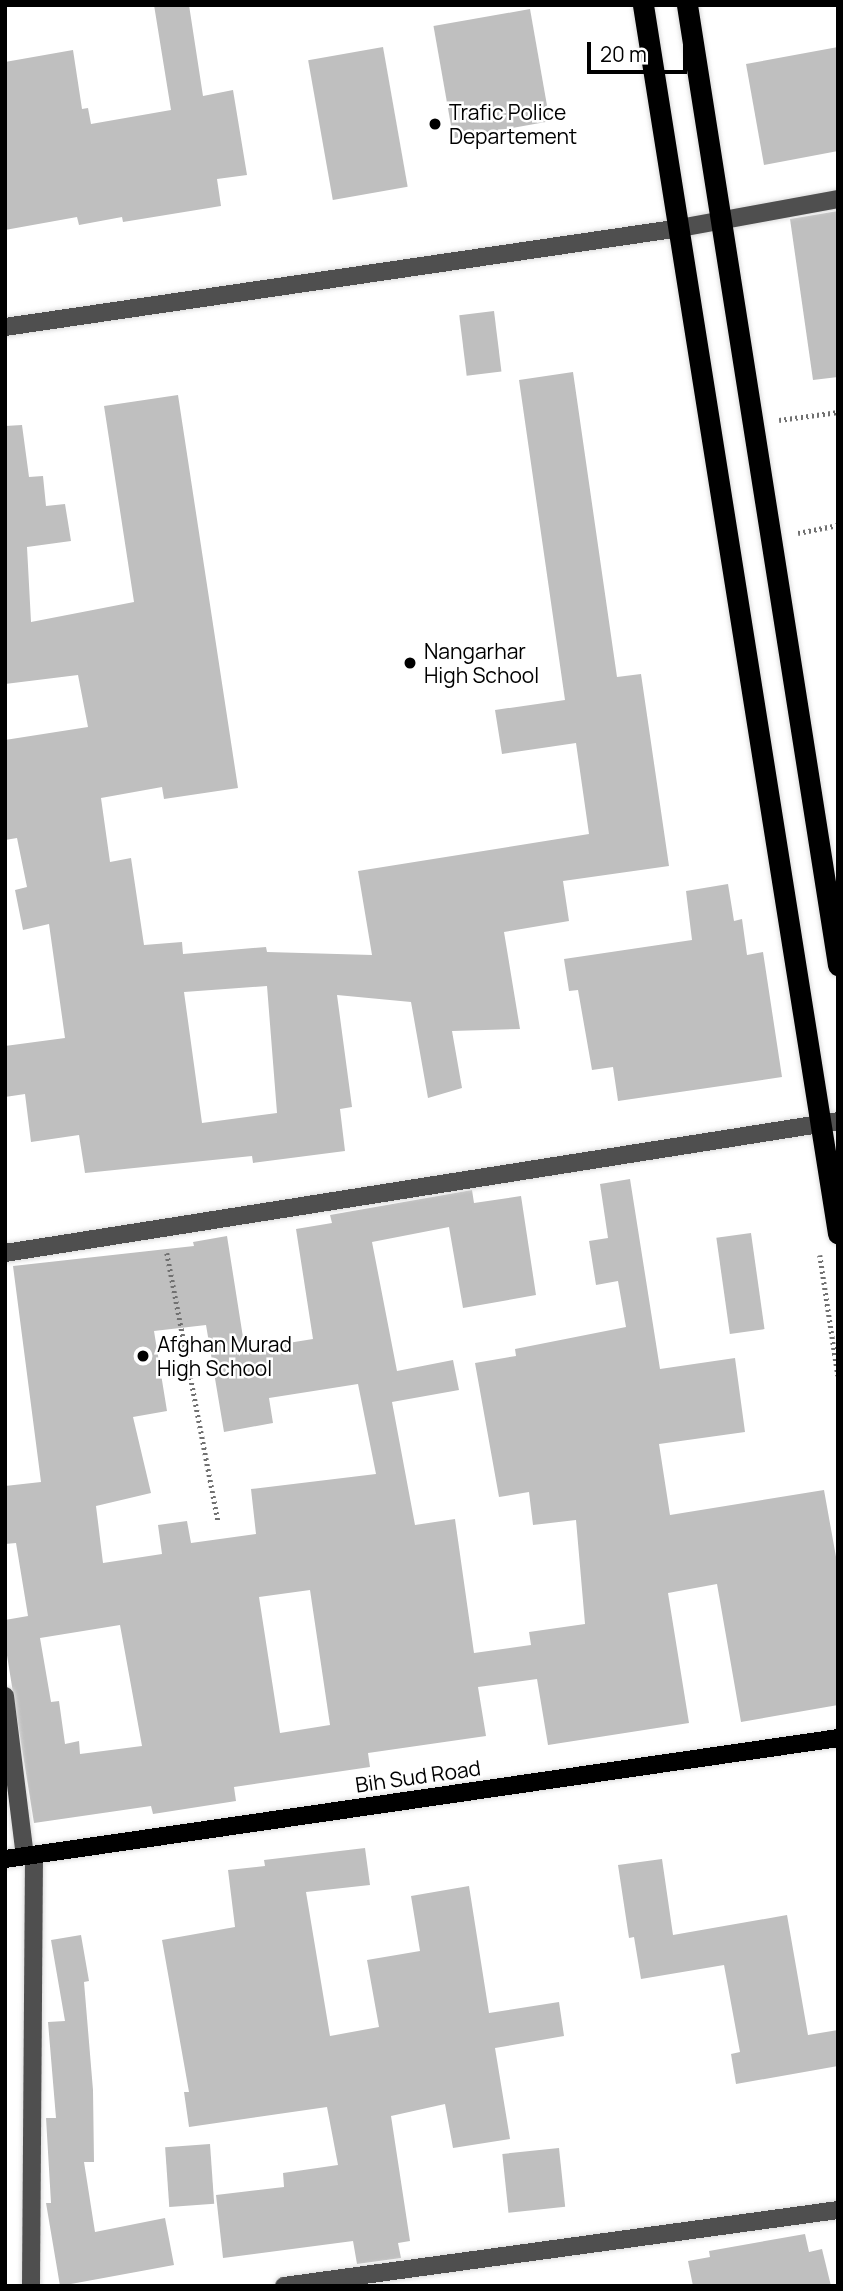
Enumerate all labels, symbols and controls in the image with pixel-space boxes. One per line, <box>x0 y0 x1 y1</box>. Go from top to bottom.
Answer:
scale bar <box>591 28 691 72</box>
text: 20 m <box>600 40 647 68</box>
place label: Trafic Police Departement <box>449 99 577 149</box>
marker: Trafic Police Departement <box>427 116 443 132</box>
place label: Nangarhar High School <box>424 638 539 688</box>
marker: Nangarhar High School <box>402 655 418 671</box>
place label: Afghan Murad High School <box>157 1331 292 1381</box>
marker: Afghan Murad High School <box>135 1348 151 1364</box>
street label: Bih Sud Road <box>354 1755 482 1797</box>

